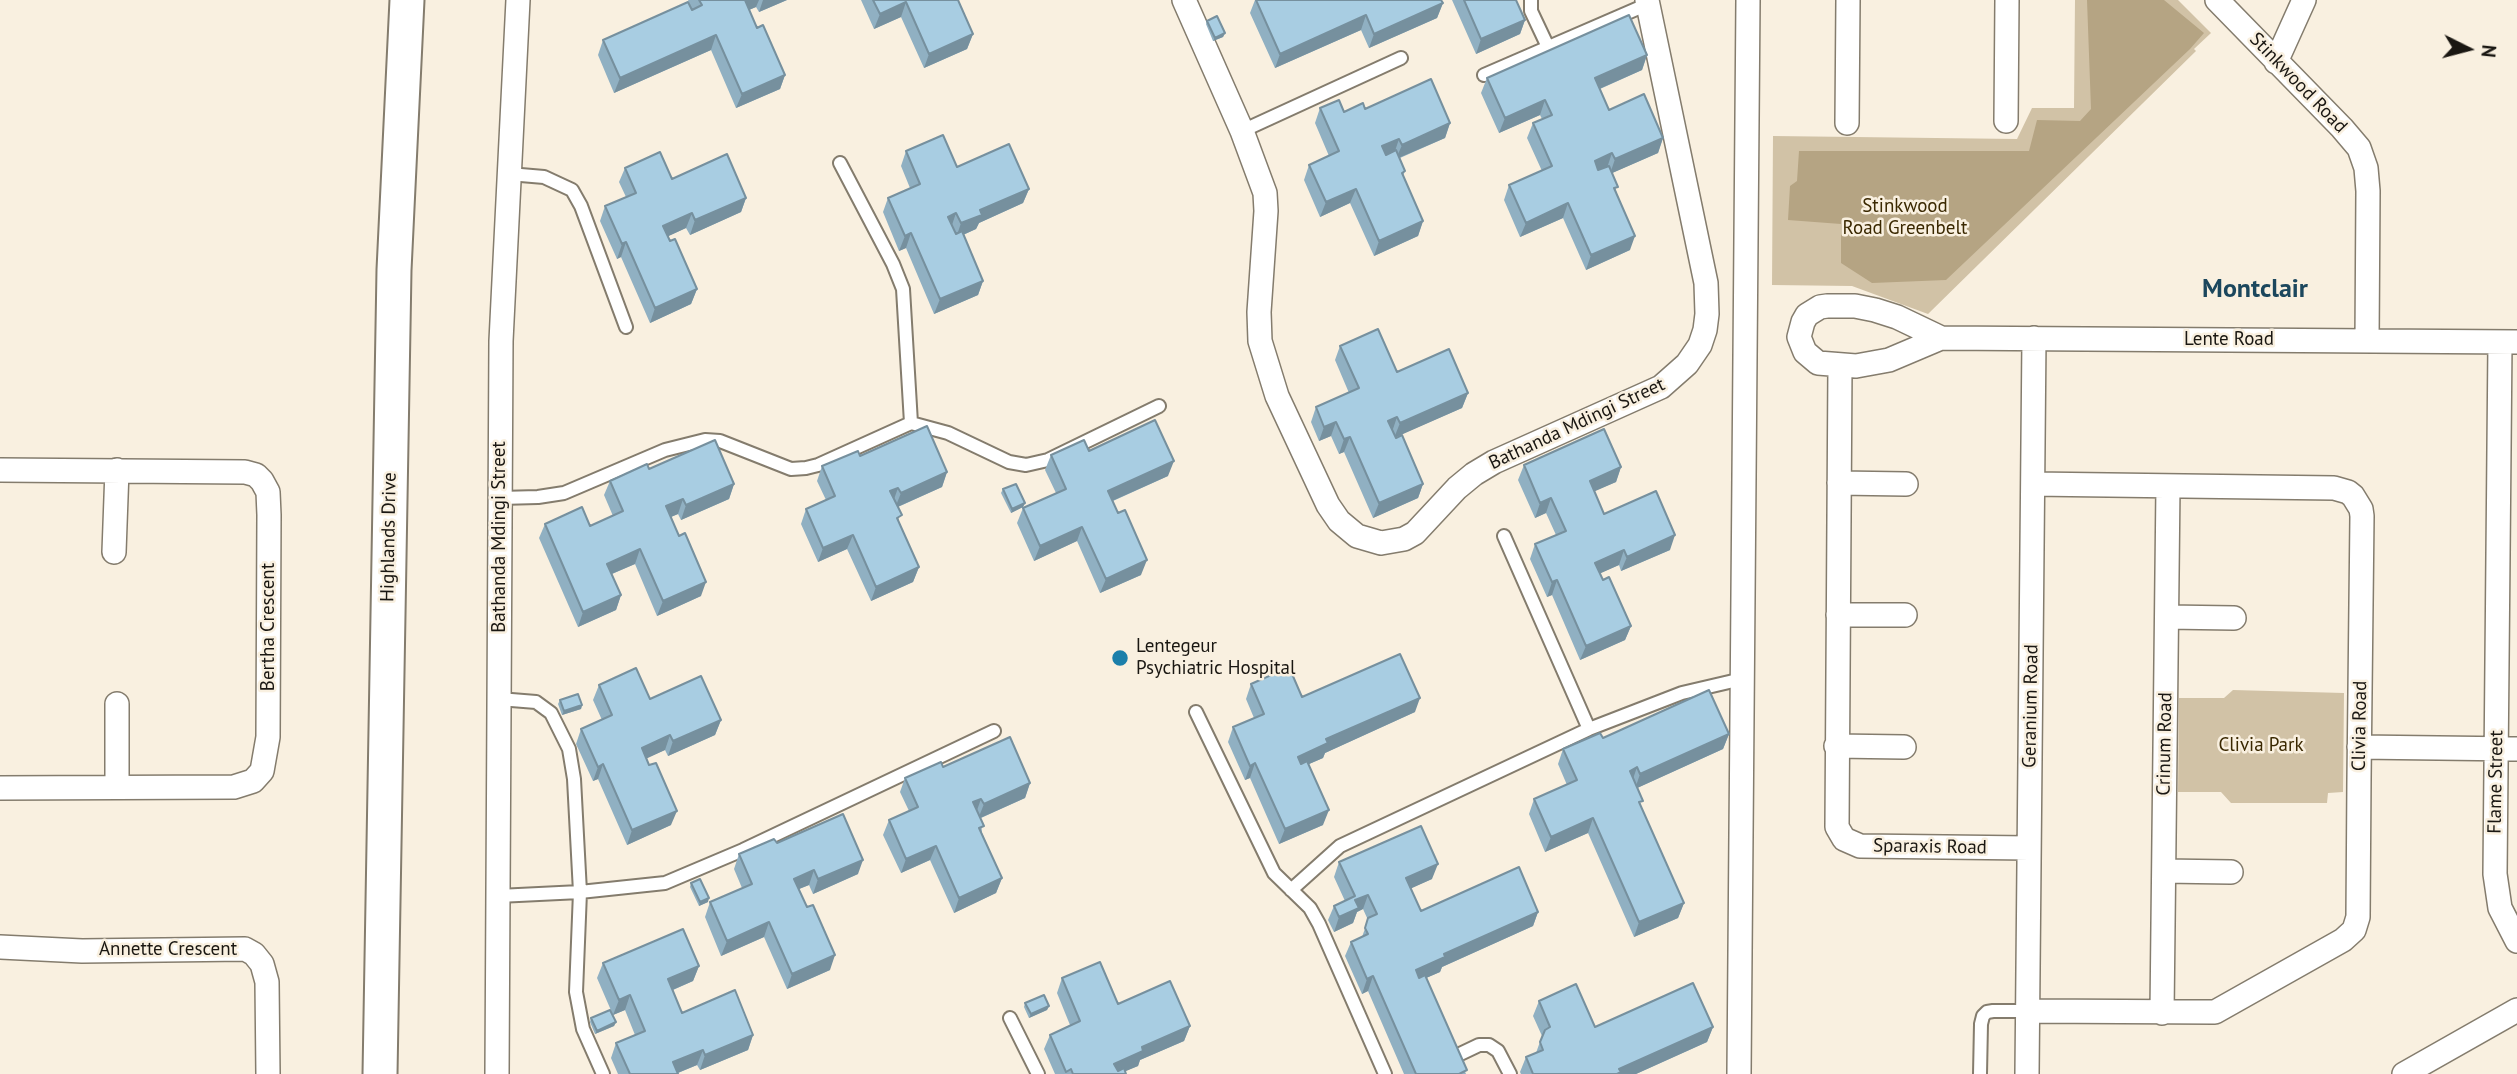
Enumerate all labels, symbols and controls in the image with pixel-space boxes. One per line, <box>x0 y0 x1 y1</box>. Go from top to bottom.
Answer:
north arrow <box>2433 14 2503 84</box>
street label: Stinkwood Road <box>2244 28 2352 138</box>
text: N <box>2476 44 2501 59</box>
park label: Stinkwood Road Greenbelt <box>1843 196 1967 240</box>
district label: Montclair <box>2202 274 2308 306</box>
street label: Lente Road <box>2184 329 2274 351</box>
street label: Bathanda Mdingi Street <box>1485 373 1669 475</box>
street label: Bathanda Mdingi Street <box>489 441 511 633</box>
street label: Highlands Drive <box>376 472 402 602</box>
street label: Bertha Crescent <box>258 563 280 691</box>
place label: Lentegeur Psychiatric Hospital <box>1136 636 1295 680</box>
street label: Geranium Road <box>2019 644 2043 768</box>
marker: Lentegeur Psychiatric Hospital <box>1110 648 1130 668</box>
street label: Clivia Road <box>2348 681 2372 771</box>
street label: Crinum Road <box>2153 692 2177 796</box>
street label: Flame Street <box>2484 730 2508 834</box>
park label: Clivia Park <box>2218 735 2304 757</box>
street label: Sparaxis Road <box>1873 835 1987 859</box>
street label: Annette Crescent <box>99 939 237 961</box>

